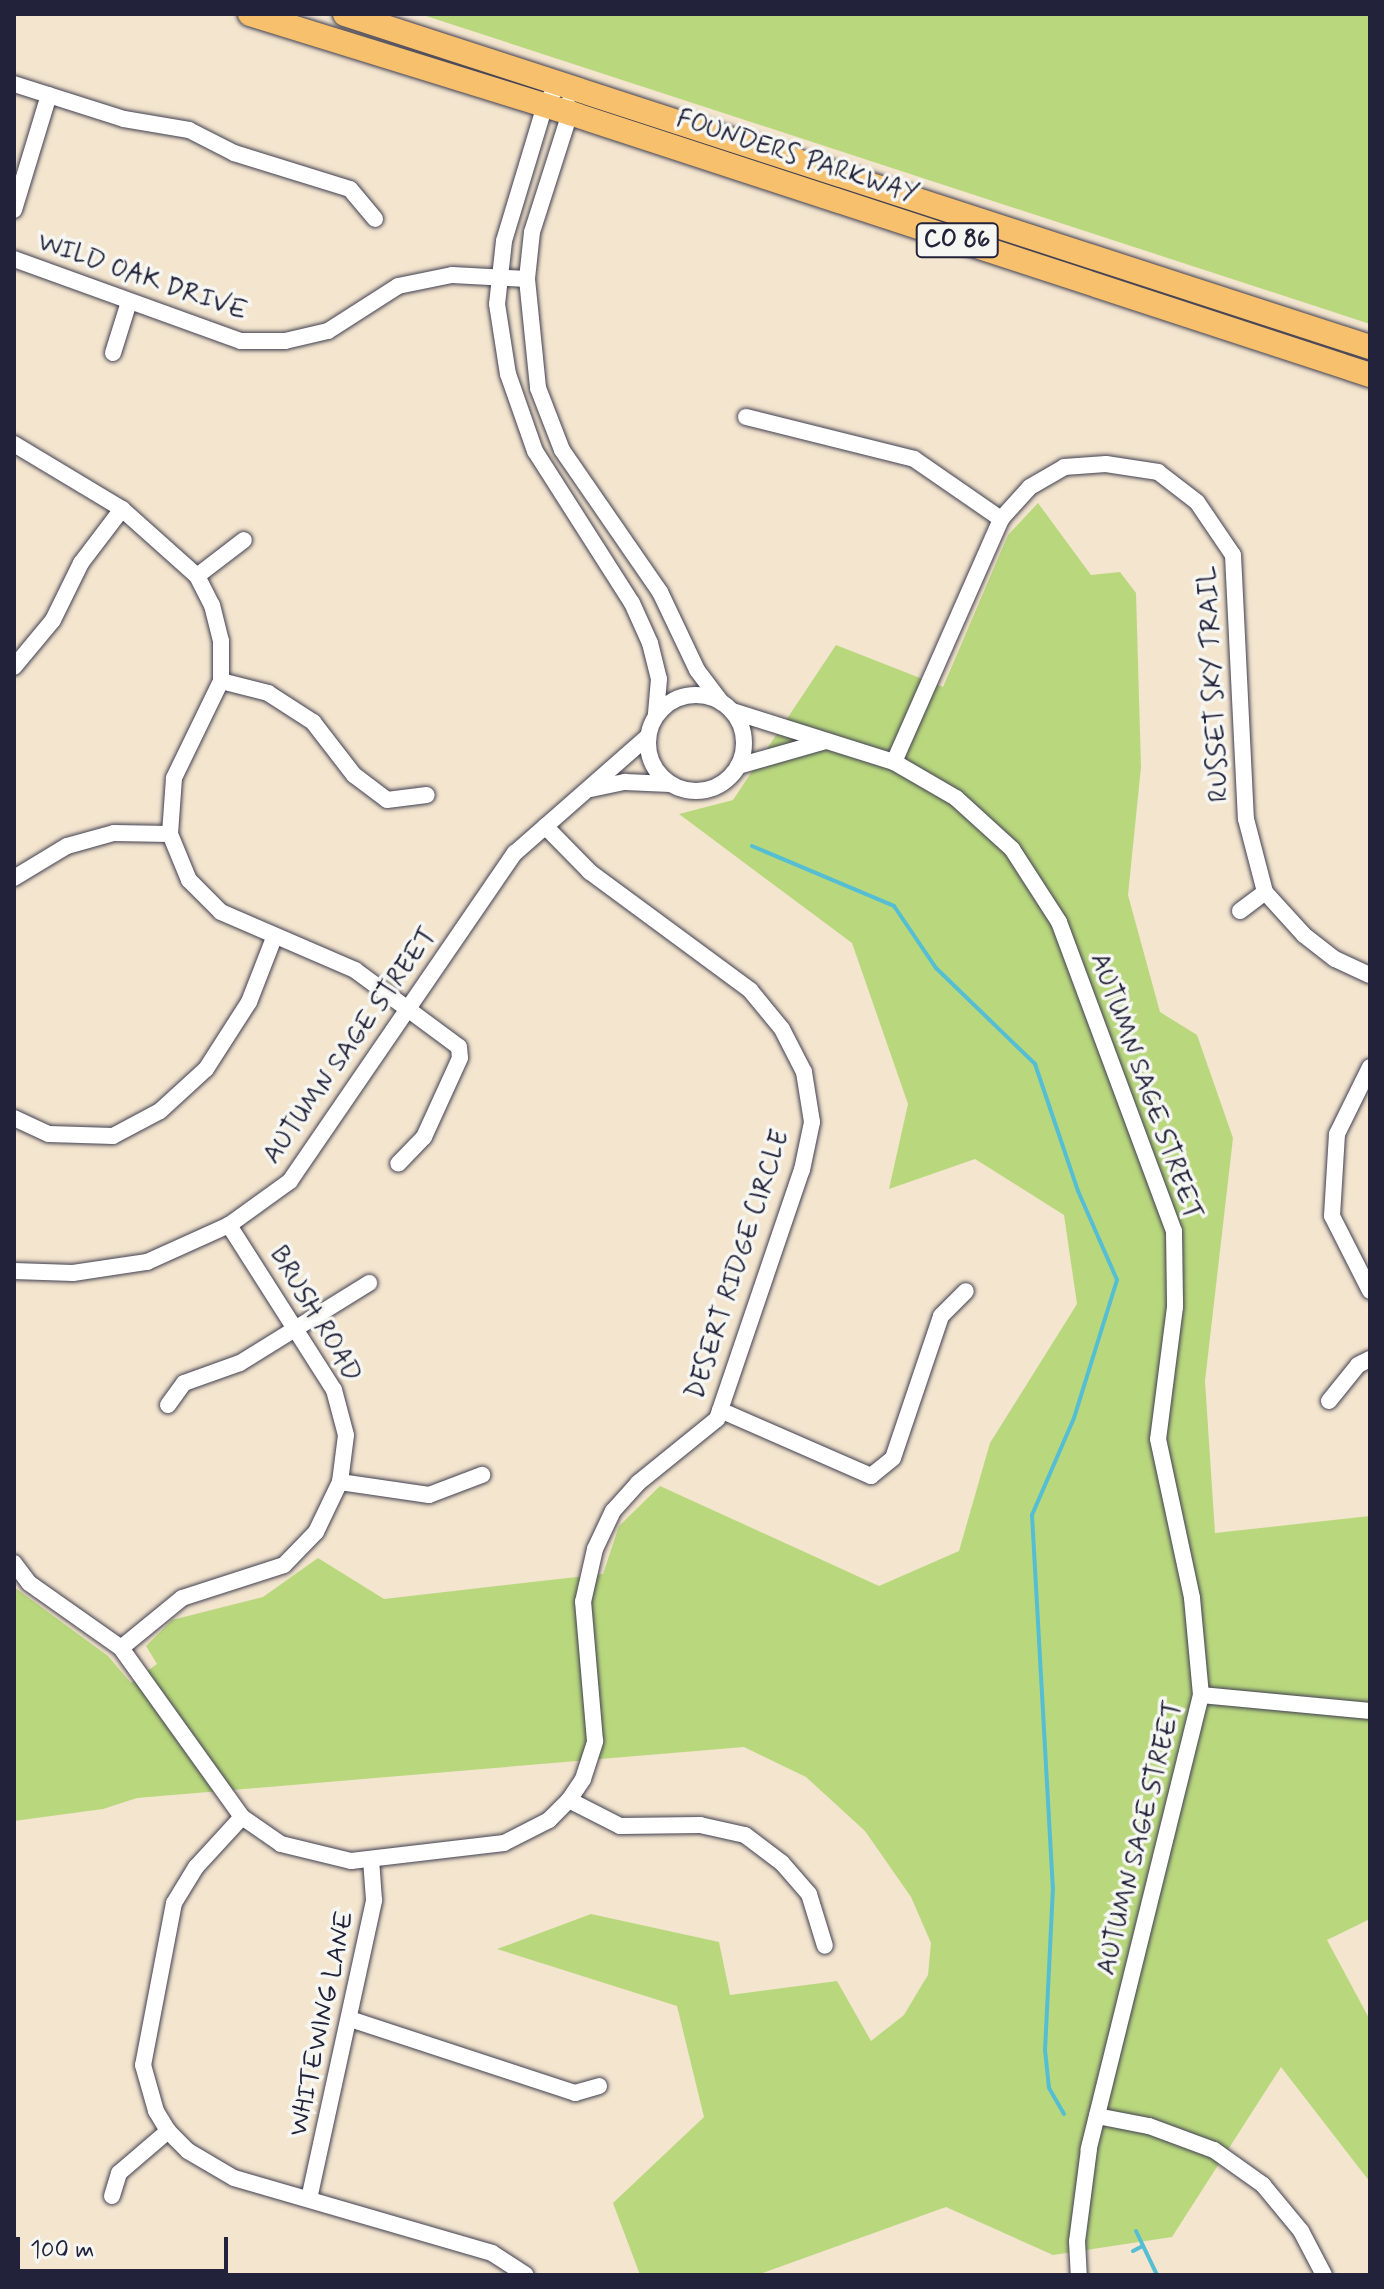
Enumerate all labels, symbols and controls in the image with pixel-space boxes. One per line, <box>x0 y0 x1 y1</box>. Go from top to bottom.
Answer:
street label: FOUNDERS PARKWAY <box>675 105 919 211</box>
road number: CO 86 <box>915 220 999 260</box>
street label: WILD OAK DRIVE <box>33 227 251 329</box>
street label: RUSSET SKY TRAIL <box>1193 568 1237 800</box>
street label: AUTUMN SAGE STREET <box>257 920 445 1172</box>
street label: AUTUMN SAGE STREET <box>1082 948 1208 1226</box>
street label: DESERT RIDGE CIRCLE <box>679 1122 799 1408</box>
street label: BRUSH ROAD <box>262 1242 366 1388</box>
street label: AUTUMN SAGE STREET <box>1091 1696 1191 1980</box>
street label: WHITEWING LANE <box>284 1908 362 2140</box>
scale bar <box>20 2221 232 2271</box>
text: 100 m <box>30 2235 94 2266</box>

